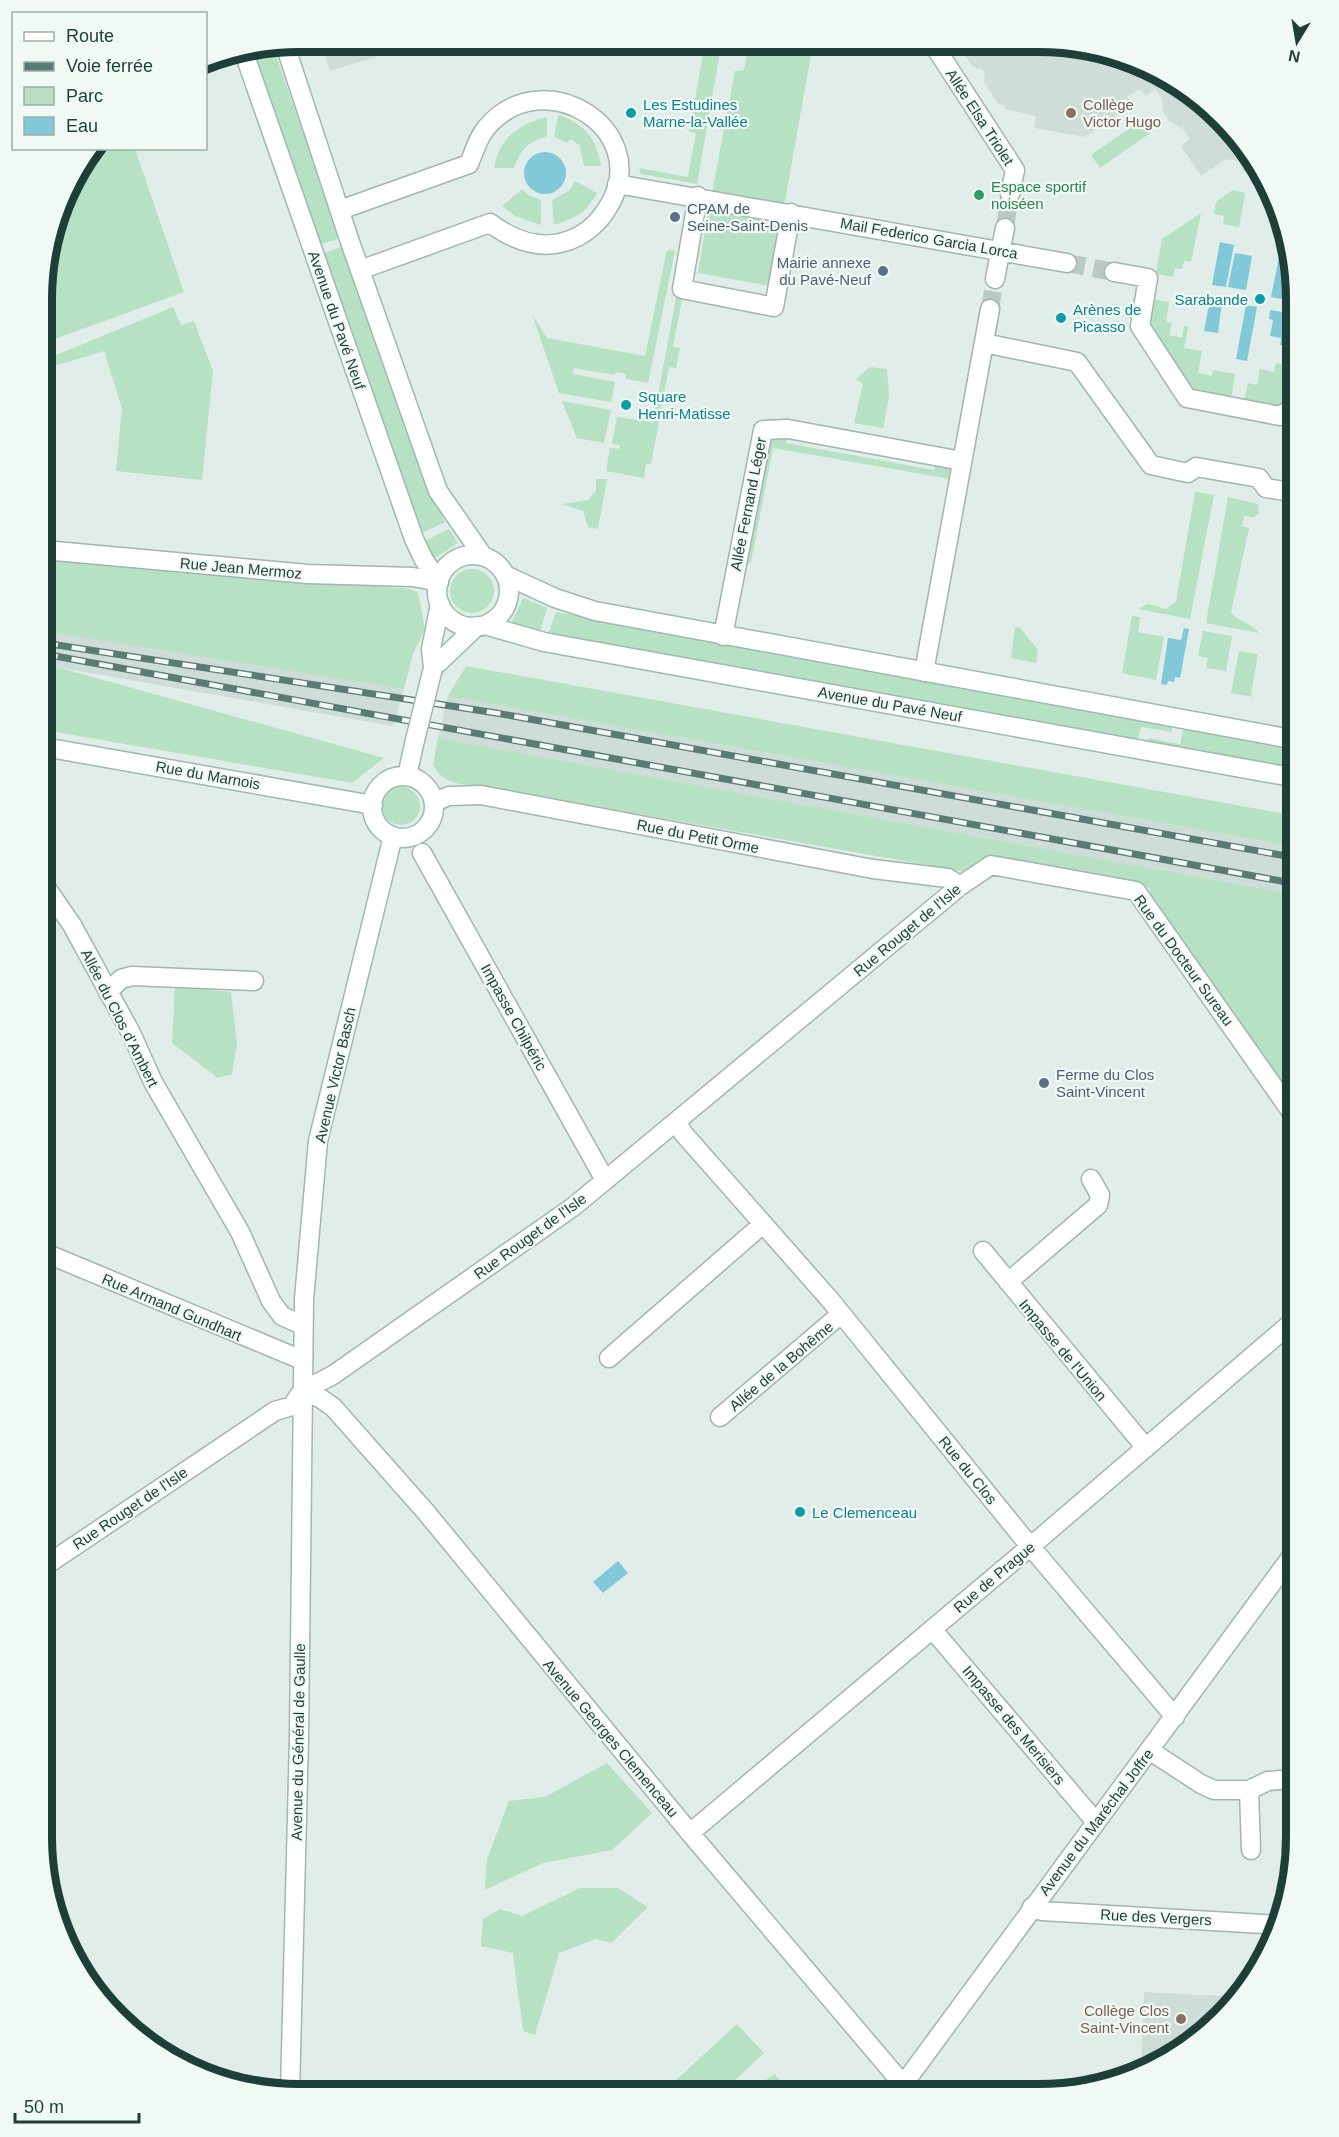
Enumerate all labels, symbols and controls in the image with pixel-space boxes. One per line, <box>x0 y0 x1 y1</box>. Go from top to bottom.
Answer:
legend <box>12 12 207 150</box>
north arrow <box>1267 12 1327 72</box>
text: Route <box>66 26 114 46</box>
text: N <box>1287 47 1302 66</box>
text: Voie ferrée <box>66 56 153 76</box>
street label: Allée Elsa Triolet <box>942 66 1018 169</box>
text: Parc <box>66 86 103 106</box>
place label: Les Estudines Marne-la-Vallée <box>643 96 748 130</box>
place label: Collège Victor Hugo <box>1083 96 1161 130</box>
marker: Les Estudines Marne-la-Vallée <box>624 106 638 120</box>
marker: Collège Victor Hugo <box>1064 106 1078 120</box>
text: Eau <box>66 116 98 136</box>
place label: Espace sportif noiséen <box>991 178 1087 212</box>
marker: Espace sportif noiséen <box>972 188 986 202</box>
place label: CPAM de Seine-Saint-Denis <box>687 200 808 234</box>
marker: CPAM de Seine-Saint-Denis <box>668 210 682 224</box>
street label: Mail Federico Garcia Lorca <box>839 214 1020 262</box>
street label: Avenue du Pavé Neuf <box>305 248 369 392</box>
place label: Mairie annexe du Pavé-Neuf <box>777 254 872 288</box>
marker: Mairie annexe du Pavé-Neuf <box>876 264 890 278</box>
place label: Sarabande <box>1175 291 1248 308</box>
marker: Sarabande <box>1253 292 1267 306</box>
place label: Arènes de Picasso <box>1073 301 1141 335</box>
marker: Arènes de Picasso <box>1054 311 1068 325</box>
place label: Square Henri-Matisse <box>638 388 731 422</box>
marker: Square Henri-Matisse <box>619 398 633 412</box>
street label: Allée Fernand Léger <box>727 436 769 572</box>
street label: Rue Jean Mermoz <box>179 554 303 582</box>
street label: Avenue du Pavé Neuf <box>817 683 964 725</box>
street label: Rue du Marnois <box>154 757 262 793</box>
street label: Rue du Petit Orme <box>635 816 761 856</box>
street label: Rue Rouget de l'Isle <box>850 880 964 980</box>
street label: Rue du Docteur Sureau <box>1131 891 1237 1029</box>
street label: Allée du Clos d’Ambert <box>78 946 163 1091</box>
street label: Impasse Chilpéric <box>478 961 551 1074</box>
street label: Avenue Victor Basch <box>311 1006 359 1144</box>
place label: Ferme du Clos Saint-Vincent <box>1056 1066 1154 1100</box>
marker: Ferme du Clos Saint-Vincent <box>1037 1076 1051 1090</box>
street label: Rue Rouget de l'Isle <box>471 1190 589 1282</box>
street label: Rue Armand Gundhart <box>100 1270 245 1344</box>
street label: Impasse de l'Union <box>1016 1296 1110 1404</box>
street label: Allée de la Bohême <box>726 1318 836 1414</box>
street label: Rue du Clos <box>935 1433 1001 1507</box>
street label: Rue Rouget de l'Isle <box>69 1463 191 1553</box>
place label: Le Clemenceau <box>812 1504 917 1521</box>
marker: Le Clemenceau <box>793 1505 807 1519</box>
street label: Rue de Prague <box>950 1538 1038 1616</box>
street label: Avenue du Général de Gaulle <box>288 1643 308 1841</box>
street label: Avenue Georges Clemenceau <box>540 1656 682 1820</box>
street label: Impasse des Merisiers <box>959 1662 1069 1788</box>
street label: Avenue du Maréchal Joffre <box>1035 1746 1157 1898</box>
street label: Rue des Vergers <box>1100 1906 1212 1928</box>
place label: Collège Clos Saint-Vincent <box>1080 2002 1170 2036</box>
marker: Collège Clos Saint-Vincent <box>1174 2012 1188 2026</box>
scale bar <box>15 2086 140 2124</box>
text: 50 m <box>24 2097 64 2117</box>

